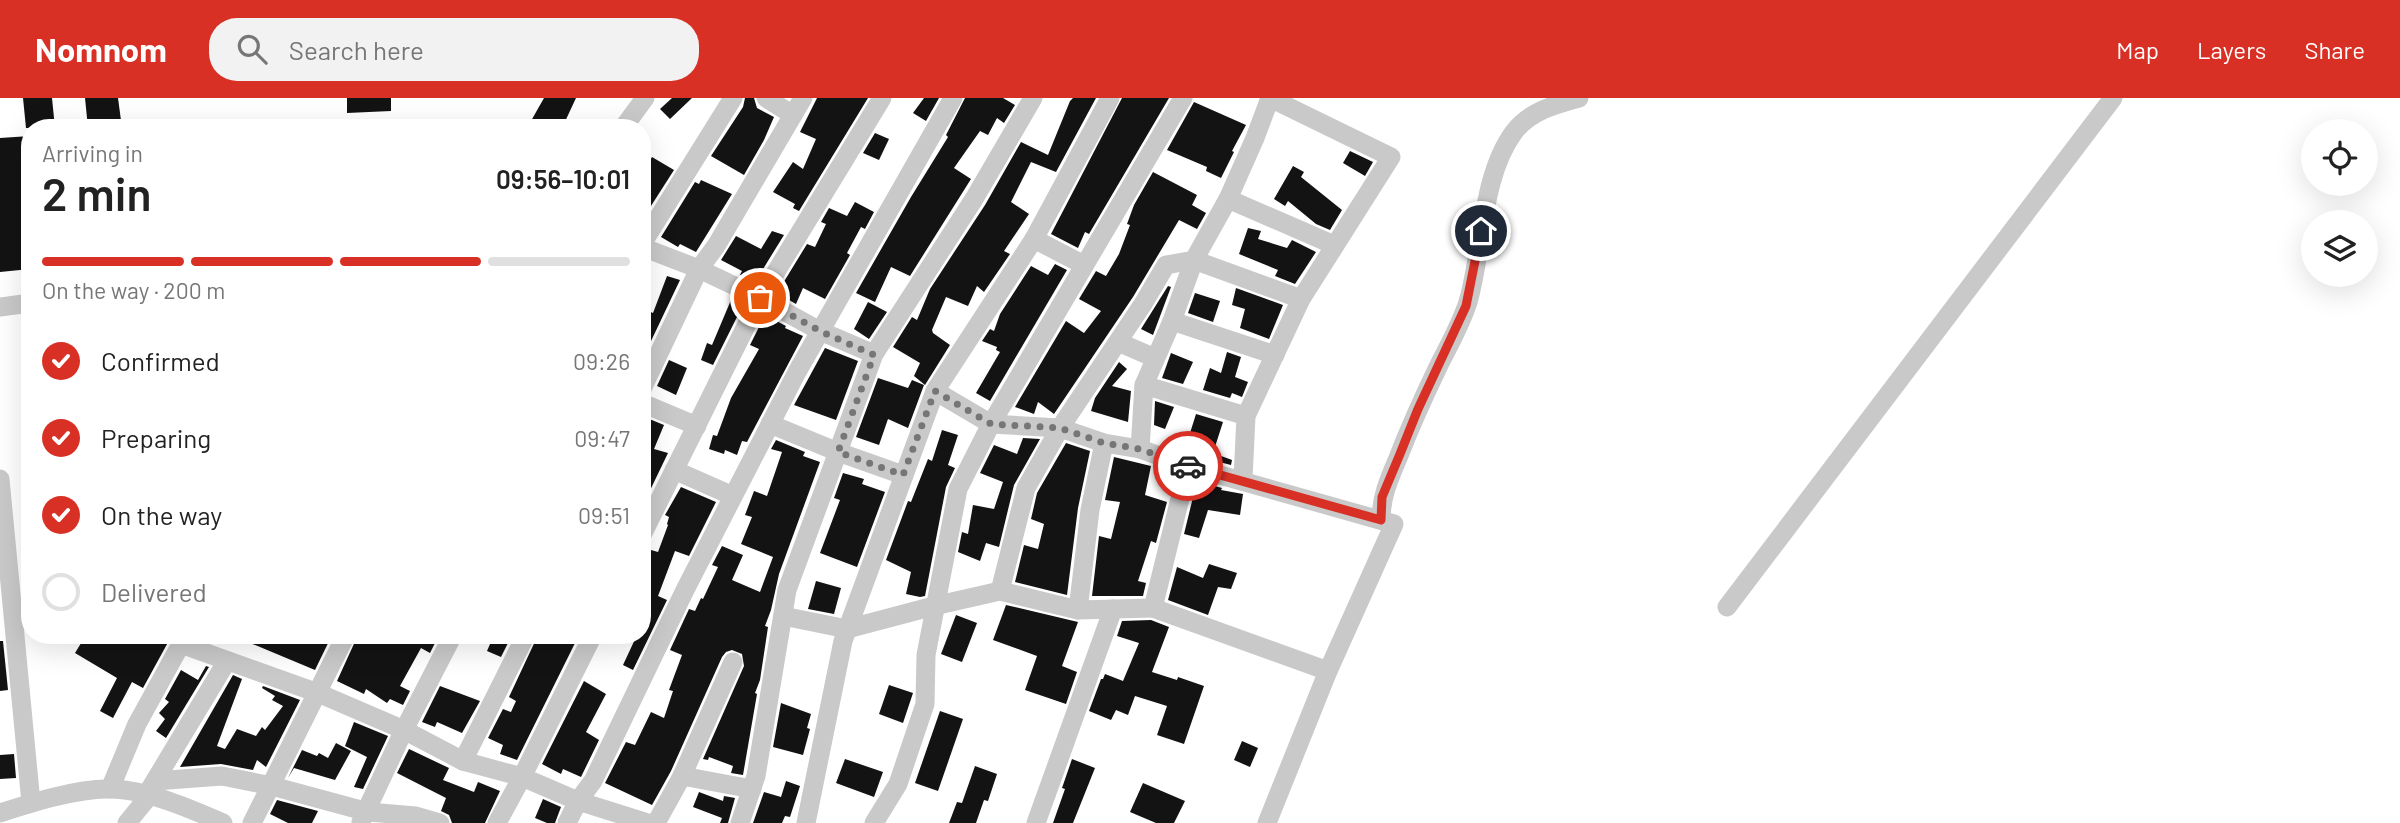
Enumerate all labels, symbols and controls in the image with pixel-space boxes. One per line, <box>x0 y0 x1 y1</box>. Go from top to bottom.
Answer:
search box <box>209 18 699 81</box>
text: Nomnom <box>35 29 167 69</box>
icon: search <box>233 30 271 68</box>
text: Search here <box>289 34 424 65</box>
text: Map <box>2116 35 2159 64</box>
text: Layers <box>2197 35 2266 64</box>
text: Share <box>2304 35 2365 64</box>
map controls <box>2301 119 2378 287</box>
button: locate <box>2301 119 2378 196</box>
text: Arriving in <box>42 139 143 167</box>
text: 09:56–10:01 <box>496 163 630 194</box>
text: 2 min <box>42 165 151 220</box>
pin <box>1451 201 1511 261</box>
button: layers <box>2301 210 2378 287</box>
icon: home <box>1462 212 1500 250</box>
pin <box>730 268 790 328</box>
text: On the way · 200 m <box>42 276 225 304</box>
icon: bag <box>741 279 779 317</box>
icon: check <box>42 342 80 380</box>
text: Confirmed <box>101 345 220 376</box>
text: 09:26 <box>573 347 630 375</box>
icon: check <box>42 419 80 457</box>
text: Preparing <box>101 422 211 453</box>
text: 09:47 <box>574 424 630 452</box>
courier <box>1153 431 1223 501</box>
icon: car <box>1169 447 1207 485</box>
icon: check <box>42 496 80 534</box>
text: On the way <box>101 499 222 530</box>
text: 09:51 <box>578 501 630 529</box>
text: Delivered <box>101 576 207 607</box>

